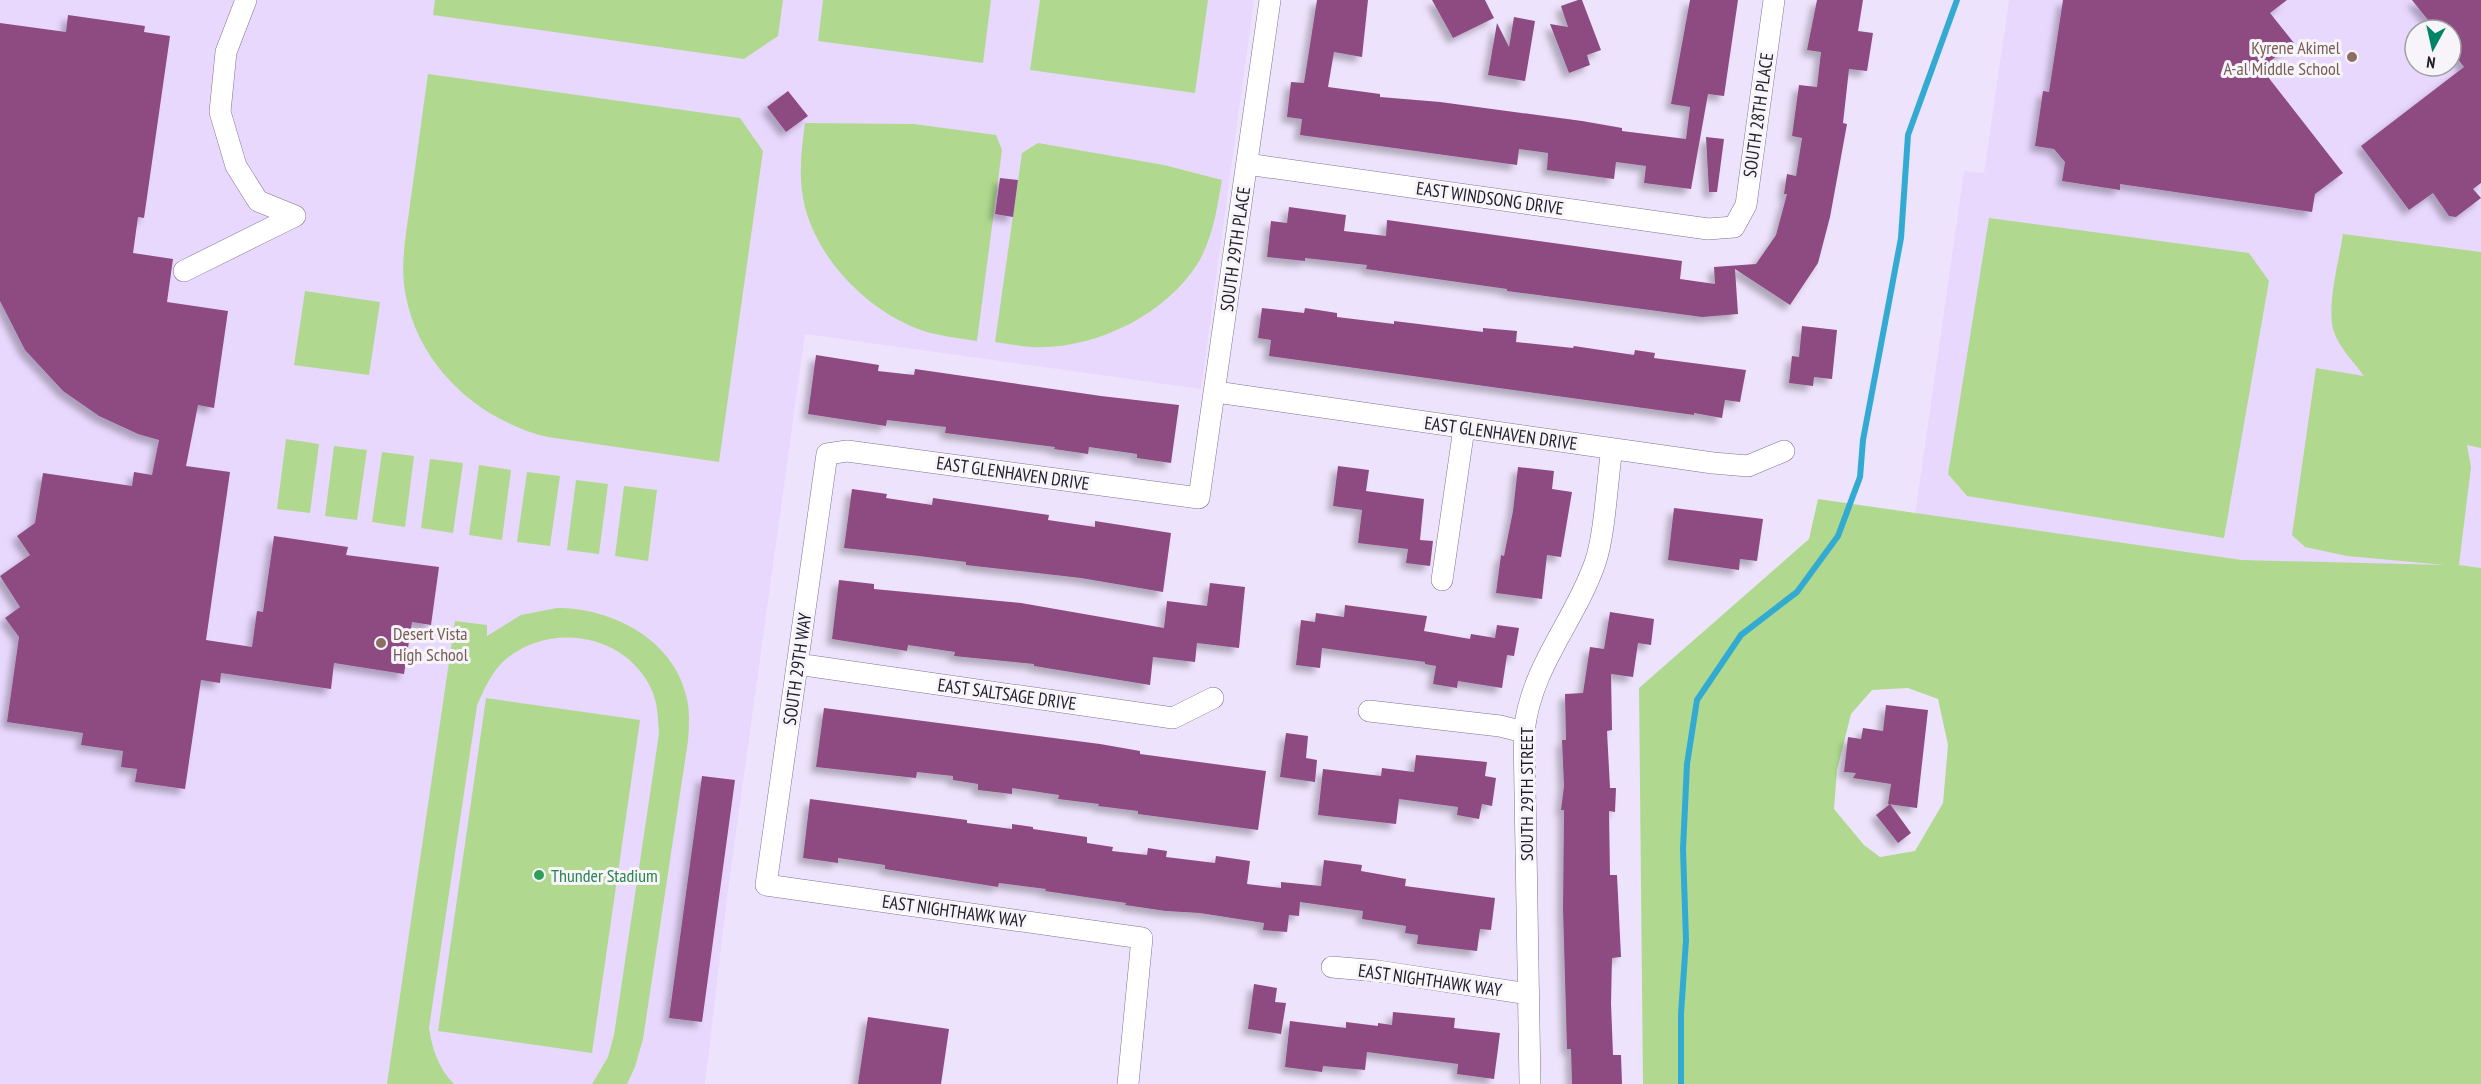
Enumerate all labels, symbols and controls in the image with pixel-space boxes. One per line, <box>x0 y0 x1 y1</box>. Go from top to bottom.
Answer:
north arrow <box>2403 18 2463 78</box>
place label: Kyrene Akimel A-al Middle School <box>2223 36 2341 80</box>
marker: Kyrene Akimel A-al Middle School <box>2345 50 2359 64</box>
street label: SOUTH 28TH PLACE <box>1738 51 1778 179</box>
text: N <box>2425 52 2437 73</box>
street label: EAST WINDSONG DRIVE <box>1415 176 1565 220</box>
street label: SOUTH 29TH PLACE <box>1215 185 1255 313</box>
street label: EAST GLENHAVEN DRIVE <box>1423 411 1579 455</box>
street label: EAST GLENHAVEN DRIVE <box>935 451 1091 495</box>
street label: SOUTH 29TH WAY <box>778 611 816 727</box>
place label: Desert Vista High School <box>393 622 469 666</box>
marker: Desert Vista High School <box>374 636 388 650</box>
street label: EAST SALTSAGE DRIVE <box>936 673 1078 715</box>
street label: SOUTH 29TH STREET <box>1515 727 1538 861</box>
place label: Thunder Stadium <box>551 864 658 887</box>
marker: Thunder Stadium <box>532 868 546 882</box>
street label: EAST NIGHTHAWK WAY <box>881 890 1028 933</box>
street label: EAST NIGHTHAWK WAY <box>1357 959 1504 1002</box>

